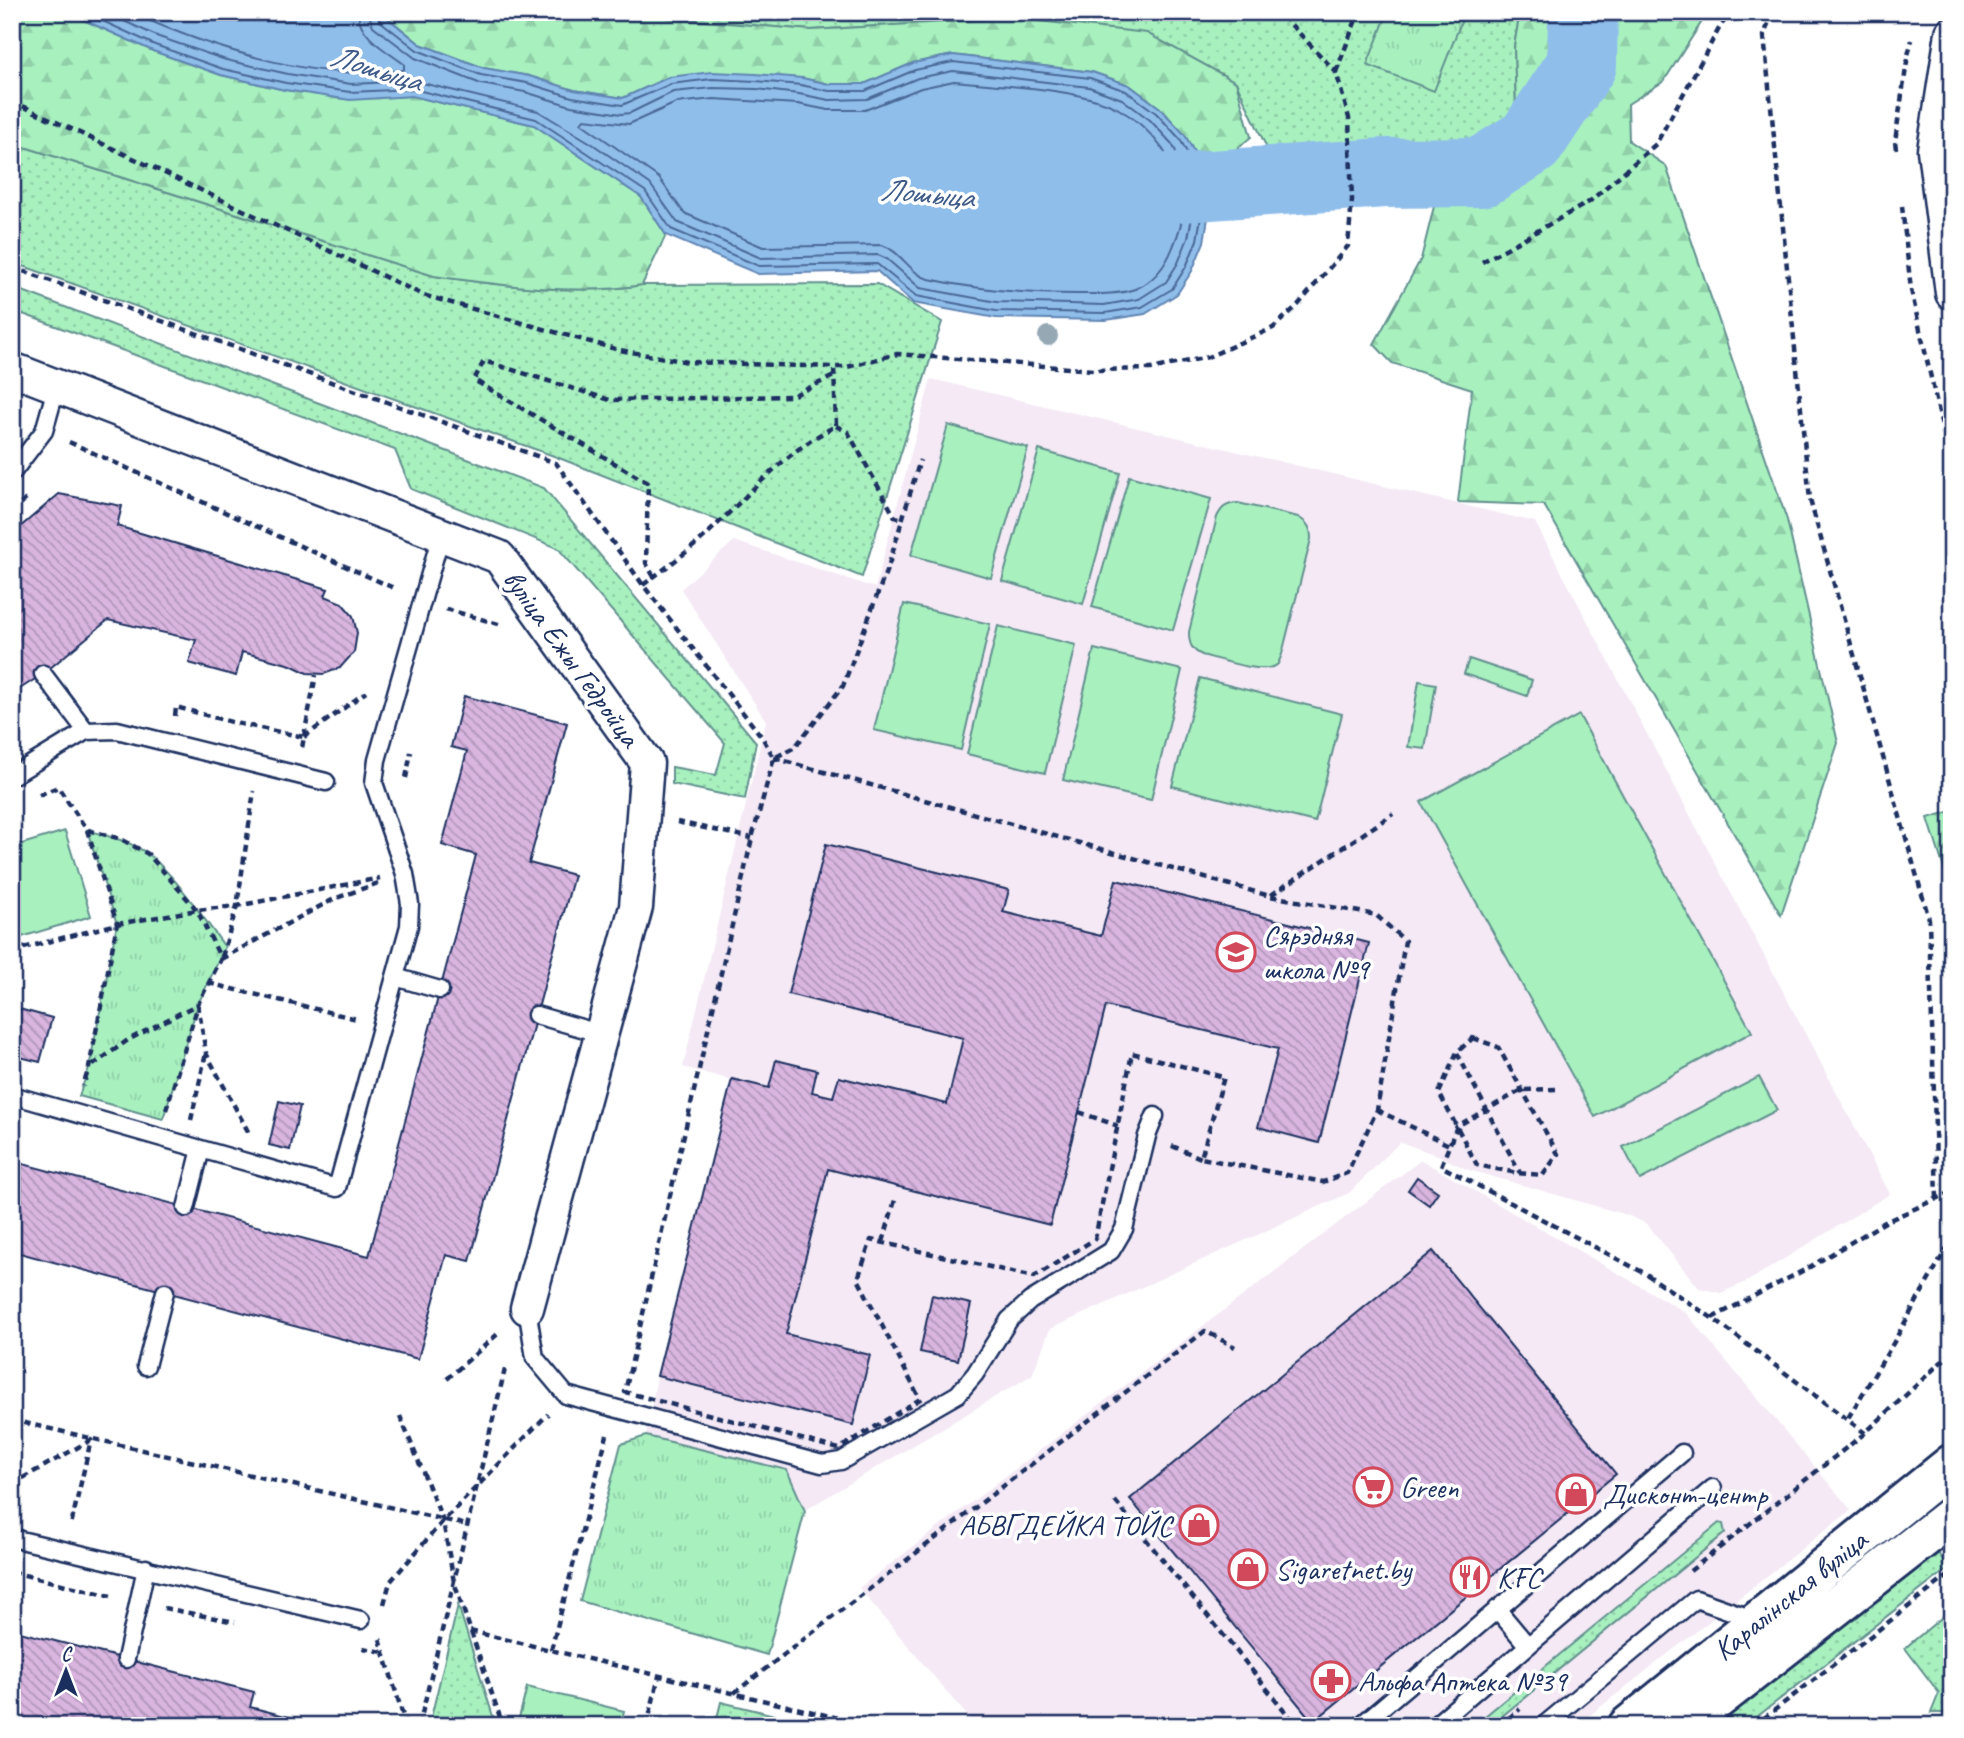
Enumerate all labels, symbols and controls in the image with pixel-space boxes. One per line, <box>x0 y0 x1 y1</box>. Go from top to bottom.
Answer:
water label: Лошыца <box>326 35 429 102</box>
water label: Лошыца <box>879 169 978 218</box>
street label: вуліца Ежы Гедройца <box>495 562 650 756</box>
place label: Сярэдняя школа №9 <box>1263 916 1371 988</box>
school or university icon: Сярэдняя школа №9 <box>1215 931 1257 973</box>
supermarket icon: Green <box>1352 1466 1394 1508</box>
place label: Green <box>1400 1468 1459 1506</box>
shop icon: Дисконт-центр <box>1555 1473 1597 1515</box>
place label: Дисконт-центр <box>1603 1475 1769 1513</box>
shop icon: АБВГДЕЙКА ТОЙС <box>1178 1504 1220 1546</box>
place label: АБВГДЕЙКА ТОЙС <box>959 1506 1175 1544</box>
street label: Каралінская вуліца <box>1705 1520 1876 1669</box>
shop icon: Sigaretnet.by <box>1227 1548 1269 1590</box>
place label: Sigaretnet.by <box>1275 1550 1413 1588</box>
restaurant icon: KFC <box>1449 1556 1491 1598</box>
place label: KFC <box>1497 1558 1544 1596</box>
north arrow <box>32 1636 102 1706</box>
text: С <box>61 1643 73 1667</box>
pharmacy icon: Альфа Аптека №39 <box>1310 1660 1352 1702</box>
place label: Альфа Аптека №39 <box>1358 1662 1569 1700</box>

